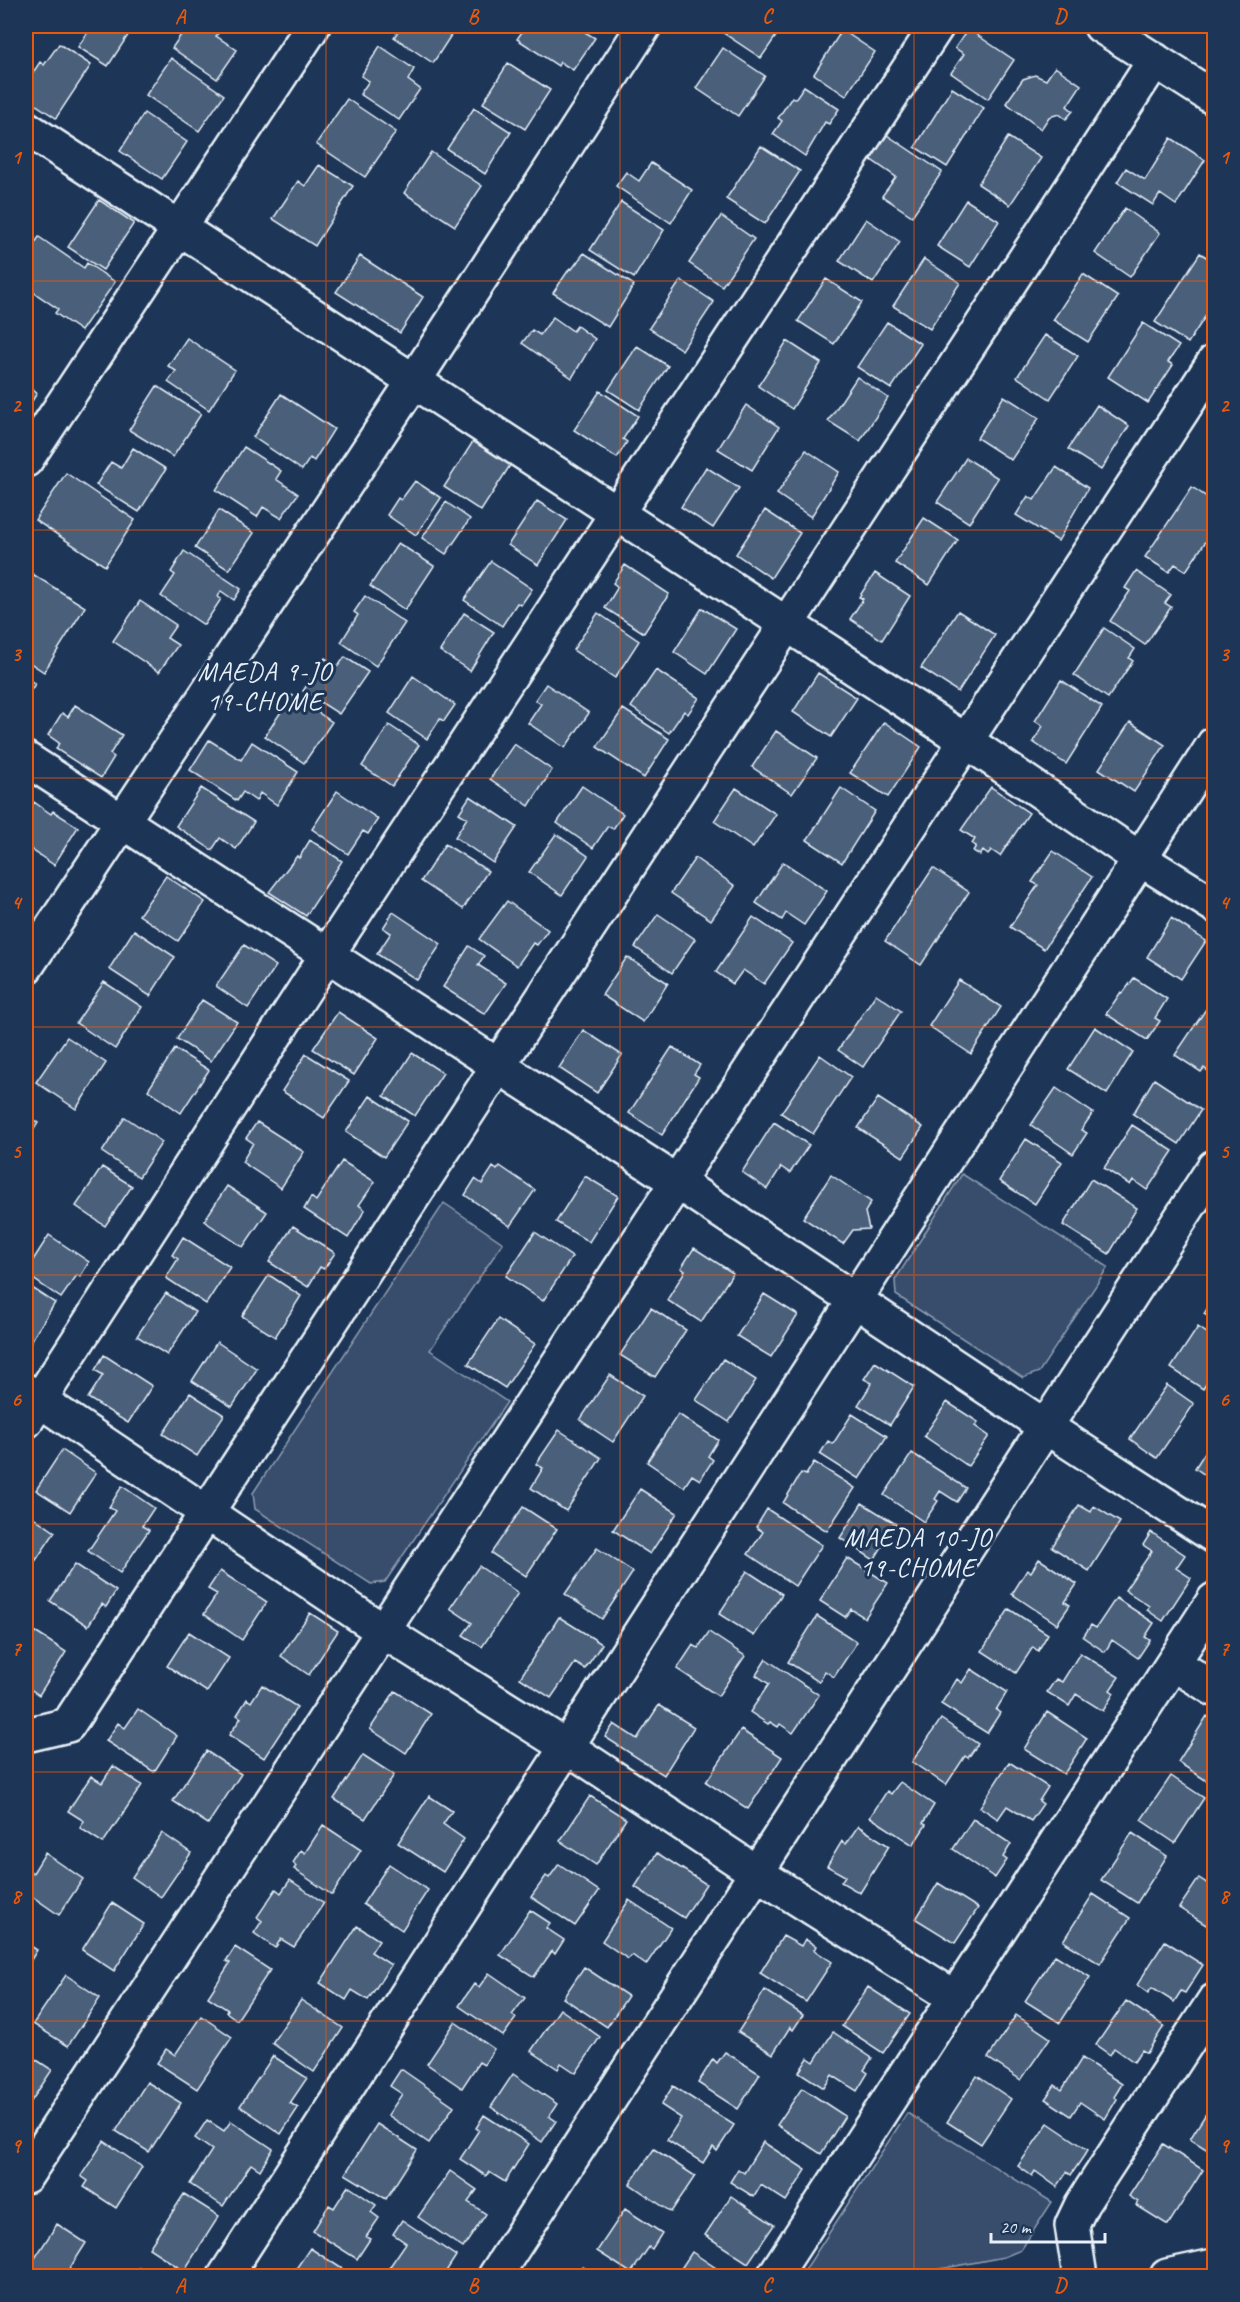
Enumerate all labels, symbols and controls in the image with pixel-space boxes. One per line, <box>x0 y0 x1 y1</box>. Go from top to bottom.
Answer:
text: A <box>175 4 187 29</box>
text: B <box>468 4 480 29</box>
text: C <box>762 4 774 29</box>
text: D <box>1054 4 1068 29</box>
text: 1 <box>12 145 23 170</box>
text: 1 <box>1220 145 1231 170</box>
text: 2 <box>12 393 23 418</box>
text: 2 <box>1220 393 1231 418</box>
text: 3 <box>12 642 23 667</box>
text: 3 <box>1220 642 1231 667</box>
district label: MAEDA 9-JO 19-CHOME <box>198 655 334 718</box>
text: 4 <box>12 890 24 915</box>
text: 4 <box>1220 890 1232 915</box>
text: 5 <box>12 1139 23 1164</box>
text: 5 <box>1220 1139 1231 1164</box>
text: 6 <box>11 1387 22 1412</box>
text: 6 <box>1219 1387 1230 1412</box>
district label: MAEDA 10-JO 19-CHOME <box>844 1521 994 1584</box>
text: 7 <box>12 1636 23 1661</box>
text: 7 <box>1220 1636 1231 1661</box>
text: 8 <box>12 1884 24 1909</box>
text: 8 <box>1220 1884 1232 1909</box>
text: 9 <box>12 2133 23 2158</box>
text: 9 <box>1220 2133 1231 2158</box>
scale bar <box>991 2206 1105 2244</box>
text: 20 m <box>1000 2216 1033 2238</box>
text: A <box>175 2273 187 2298</box>
text: B <box>468 2273 480 2298</box>
text: C <box>762 2273 774 2298</box>
text: D <box>1054 2273 1068 2298</box>

